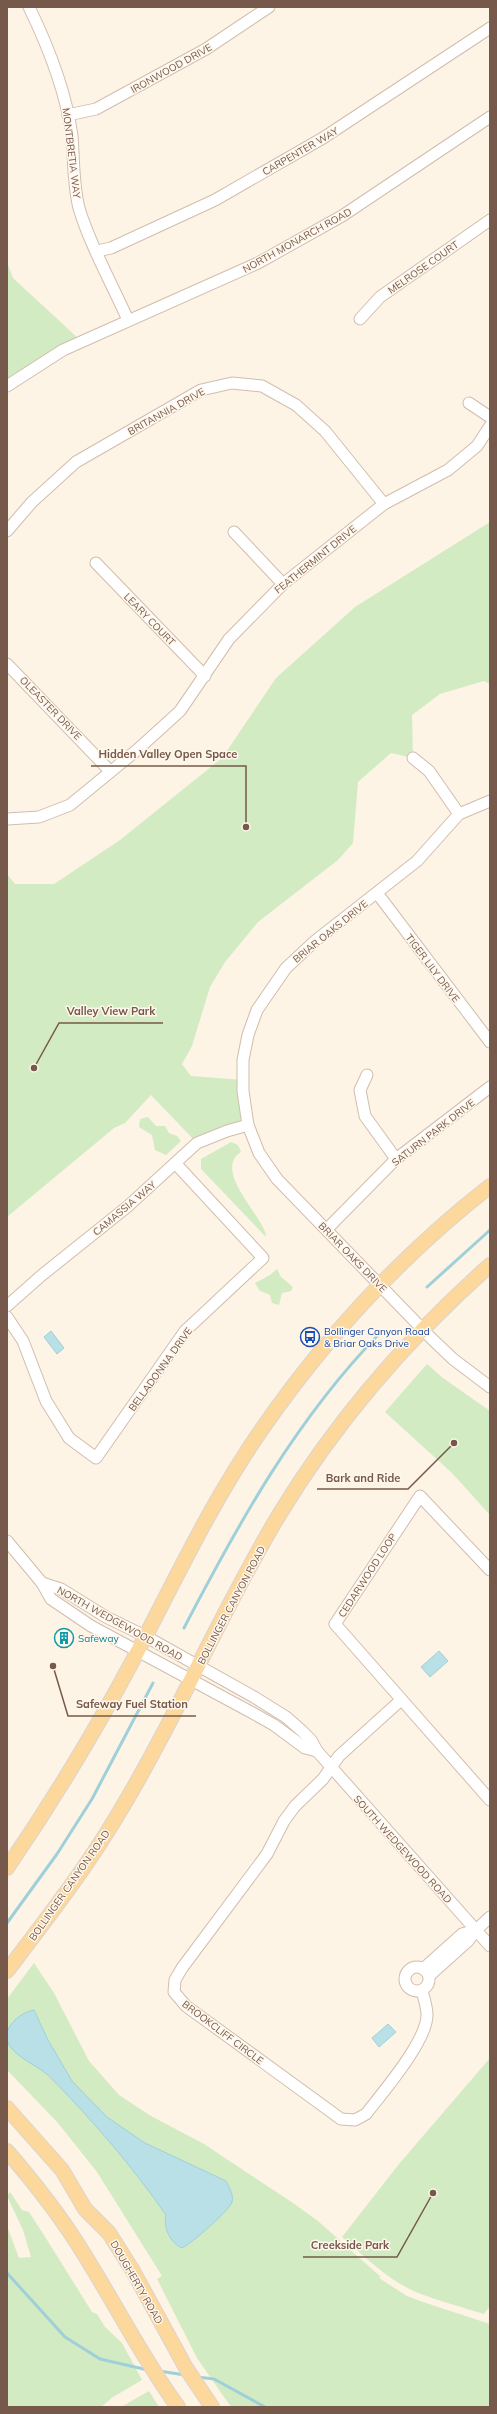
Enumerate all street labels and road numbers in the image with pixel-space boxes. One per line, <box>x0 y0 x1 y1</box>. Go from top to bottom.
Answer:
street label: IRONWOOD DRIVE <box>128 41 214 96</box>
street label: MONTBRETIA WAY <box>59 107 84 200</box>
street label: CARPENTER WAY <box>260 124 341 178</box>
street label: NORTH MONARCH ROAD <box>240 205 354 276</box>
street label: MELROSE COURT <box>385 238 461 297</box>
street label: BRITANNIA DRIVE <box>125 385 207 438</box>
street label: FEATHERMINT DRIVE <box>272 522 359 596</box>
street label: LEARY COURT <box>121 590 178 648</box>
street label: OLEASTER DRIVE <box>17 674 84 743</box>
street label: BRIAR OAKS DRIVE <box>290 897 371 966</box>
street label: TIGER LILY DRIVE <box>403 932 463 1005</box>
street label: SATURN PARK DRIVE <box>389 1096 478 1169</box>
street label: CAMASSIA WAY <box>90 1178 159 1239</box>
street label: BRIAR OAKS DRIVE <box>316 1219 390 1295</box>
street label: BELLADONNA DRIVE <box>126 1325 195 1414</box>
street label: CEDARWOOD LOOP <box>335 1530 400 1620</box>
street label: BOLLINGER CANYON ROAD <box>195 1544 268 1667</box>
street label: NORTH WEDGEWOOD ROAD <box>55 1583 185 1663</box>
street label: SOUTH WEDGEWOOD ROAD <box>351 1793 455 1906</box>
street label: BOLLINGER CANYON ROAD <box>26 1827 113 1943</box>
street label: BROOKCLIFF CIRCLE <box>180 1998 266 2067</box>
street label: DOUGHERTY ROAD <box>107 2238 166 2326</box>

